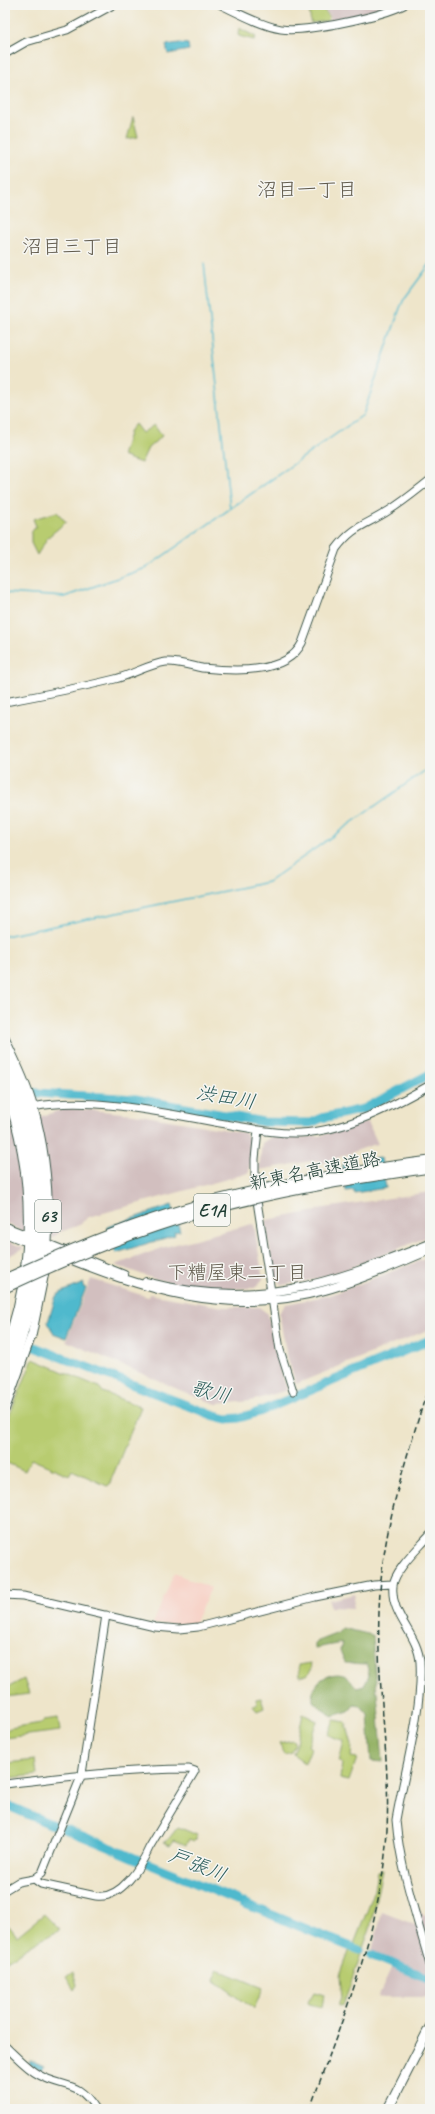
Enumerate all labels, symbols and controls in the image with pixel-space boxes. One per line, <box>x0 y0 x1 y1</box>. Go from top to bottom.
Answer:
district label: 沼目一丁目 <box>257 177 357 202</box>
district label: 沼目三丁目 <box>22 234 122 259</box>
water label: 渋田川 <box>194 1079 258 1115</box>
street label: 新東名高速道路 <box>247 1147 383 1195</box>
road number: E1A <box>194 1194 230 1226</box>
road number: 63 <box>35 1200 61 1232</box>
district label: 下糟屋東二丁目 <box>167 1260 307 1285</box>
water label: 歌川 <box>189 1375 233 1409</box>
water label: 戸張川 <box>166 1842 230 1888</box>

